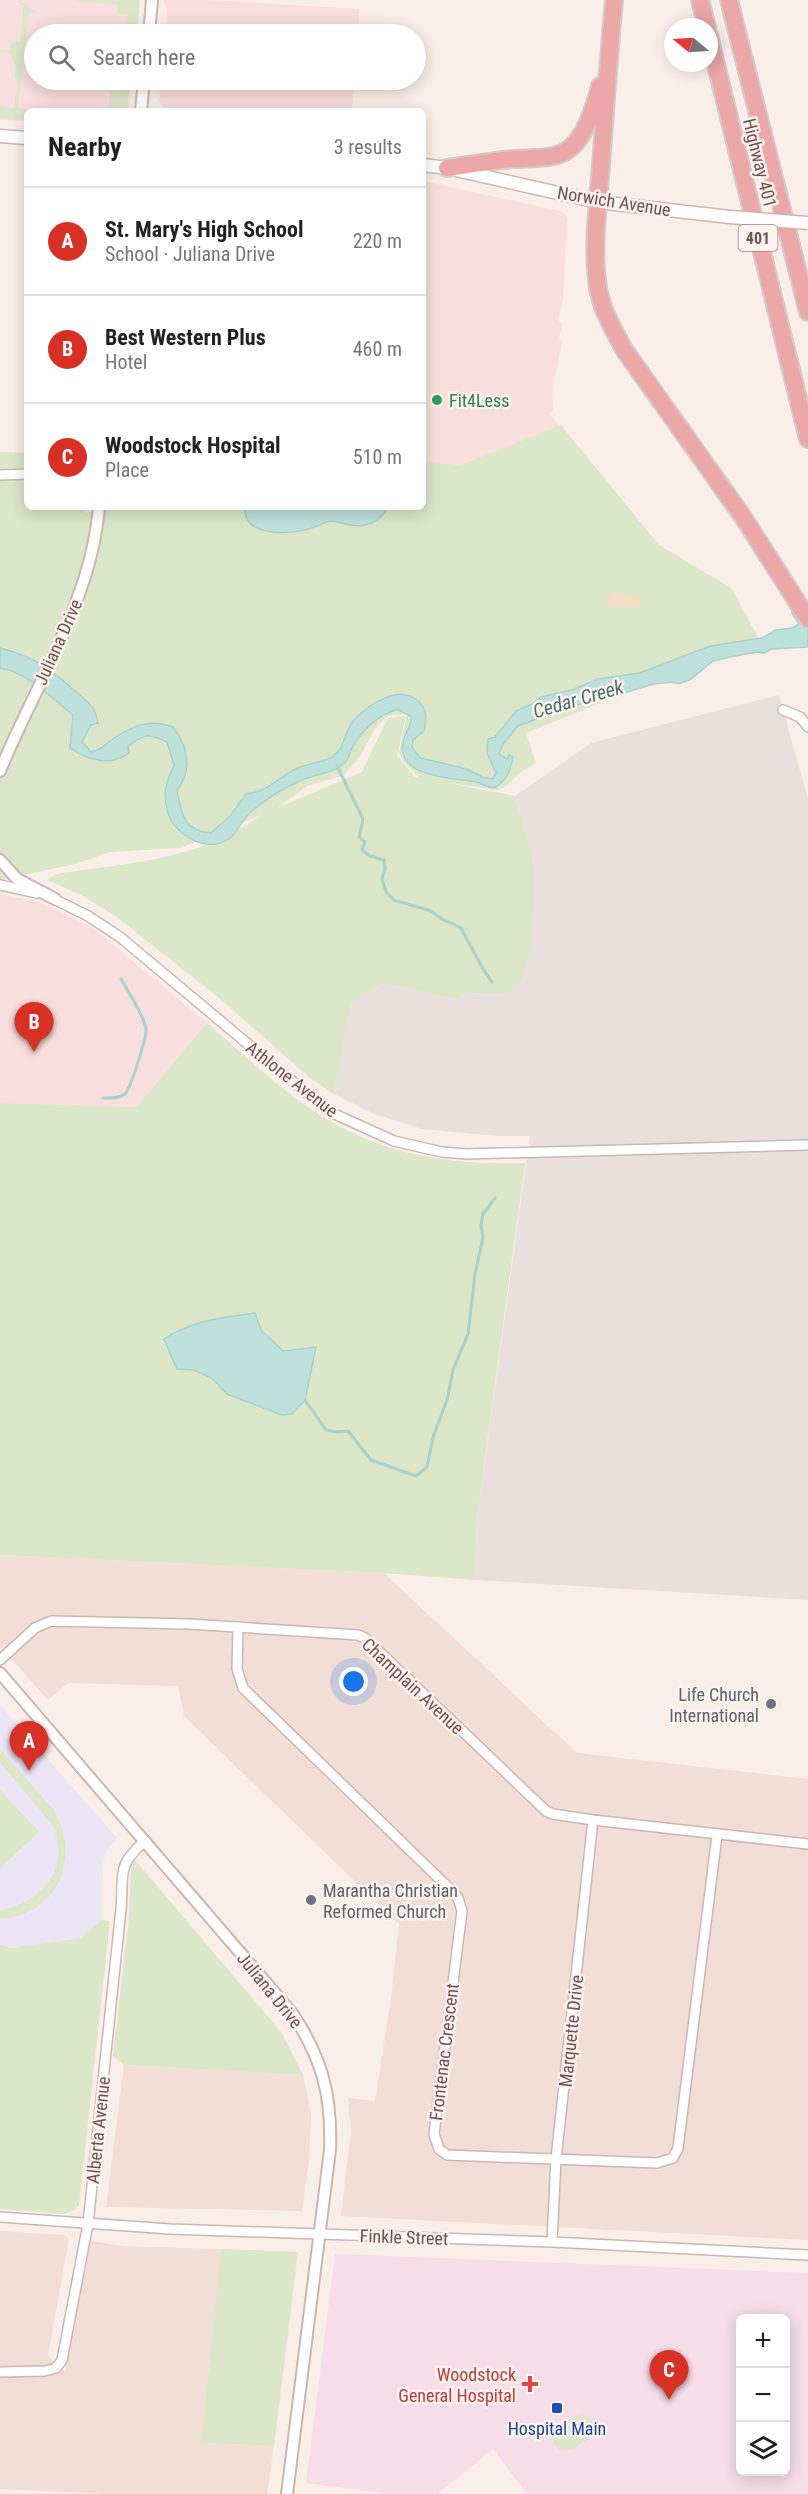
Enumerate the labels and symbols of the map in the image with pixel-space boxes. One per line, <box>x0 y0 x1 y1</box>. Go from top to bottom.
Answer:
north arrow <box>664 18 718 72</box>
street label: Highway 401 <box>739 116 781 210</box>
street label: Norwich Avenue <box>556 182 672 220</box>
road number: 401 <box>738 225 777 251</box>
place label: Fit4Less <box>449 390 509 411</box>
marker: Fit4Less <box>430 393 444 407</box>
street label: Juliana Drive <box>30 596 86 688</box>
water label: Cedar Creek <box>530 674 627 723</box>
pin: B <box>15 1002 54 1052</box>
street label: Athlone Avenue <box>242 1037 342 1121</box>
street label: Champlain Avenue <box>358 1633 468 1739</box>
your location <box>339 1667 368 1696</box>
place label: Life Church International <box>669 1684 759 1726</box>
marker: Life Church International <box>764 1697 778 1711</box>
pin: A <box>9 1722 48 1771</box>
place label: Marantha Christian Reformed Church <box>323 1880 458 1922</box>
marker: Marantha Christian Reformed Church <box>304 1893 318 1907</box>
street label: Juliana Drive <box>233 1948 307 2032</box>
street label: Marquette Drive <box>555 1974 587 2088</box>
street label: Frontenac Crescent <box>425 1982 463 2122</box>
street label: Alberta Avenue <box>82 2075 114 2185</box>
street label: Finkle Street <box>359 2225 449 2249</box>
pin: C <box>650 2350 688 2400</box>
place label: Woodstock General Hospital <box>398 2364 516 2406</box>
marker: Woodstock General Hospital <box>521 2375 539 2393</box>
marker: Hospital Main <box>550 2401 564 2415</box>
place label: Hospital Main <box>508 2418 606 2439</box>

